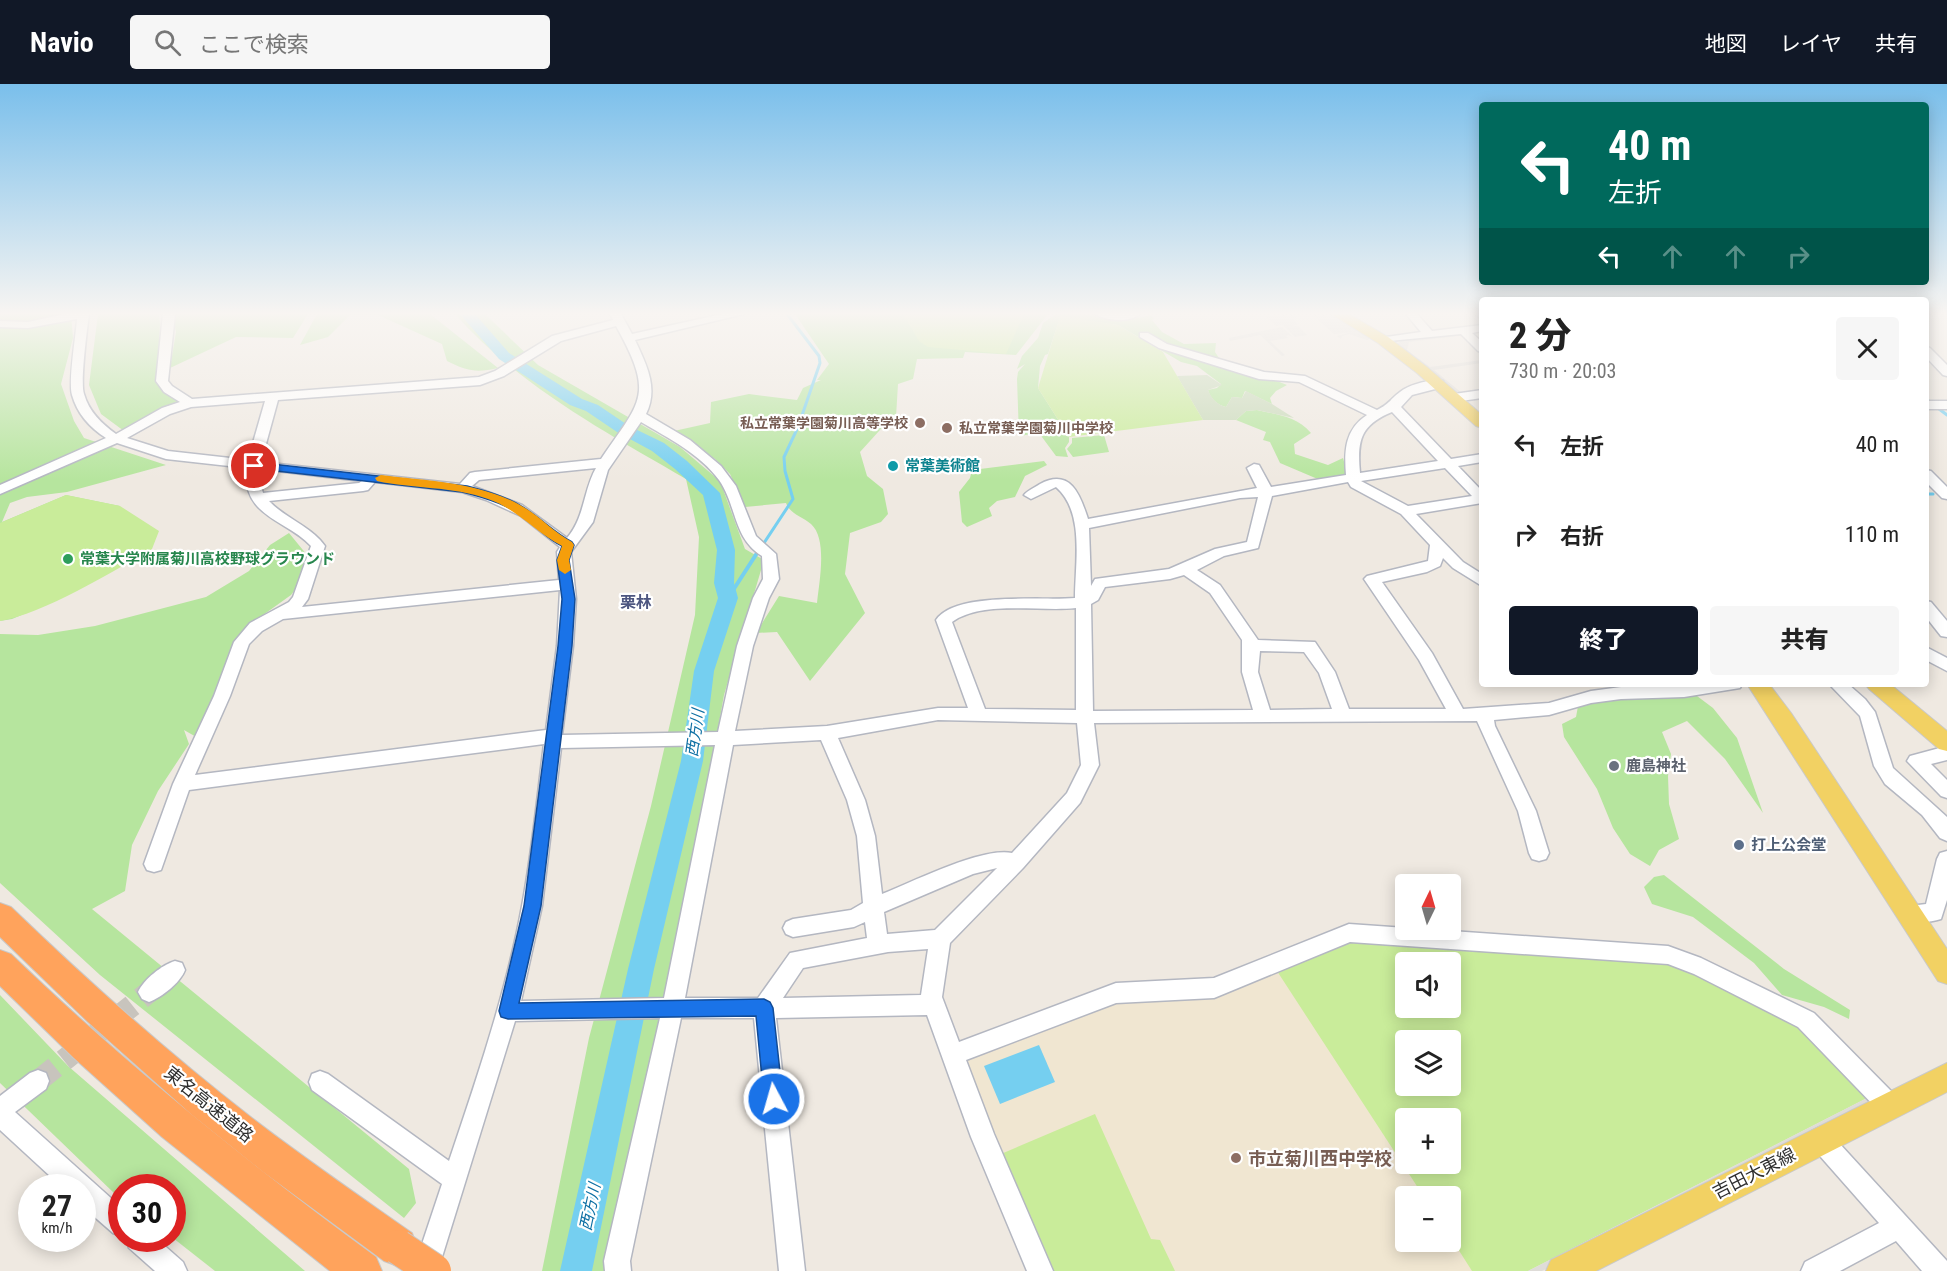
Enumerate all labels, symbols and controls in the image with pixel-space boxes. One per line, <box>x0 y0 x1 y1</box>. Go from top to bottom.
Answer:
search box <box>130 15 550 69</box>
text: Navio <box>30 26 94 59</box>
icon: search <box>151 26 184 59</box>
text: ここで検索 <box>199 32 309 57</box>
text: 地図 <box>1705 32 1747 56</box>
text: レイヤ <box>1780 32 1842 56</box>
text: 共有 <box>1875 32 1917 56</box>
text: 40 m <box>1608 121 1691 170</box>
icon: left <box>1509 126 1587 204</box>
text: 左折 <box>1608 177 1662 209</box>
icon: left <box>1593 240 1626 273</box>
icon: ahead <box>1656 240 1689 273</box>
icon: ahead <box>1719 240 1752 273</box>
icon: right <box>1782 240 1815 273</box>
text: 2 分 <box>1509 315 1572 357</box>
button: close <box>1836 317 1899 380</box>
text: 730 m · 20:03 <box>1509 359 1616 383</box>
place label: 私立常葉学園菊川高等学校 <box>740 415 908 431</box>
marker: 私立常葉学園菊川高等学校 <box>913 416 927 430</box>
place label: 私立常葉学園菊川中学校 <box>959 420 1113 436</box>
marker: 私立常葉学園菊川中学校 <box>940 421 954 435</box>
icon: left <box>1509 428 1542 461</box>
text: 40 m <box>1856 432 1899 457</box>
text: 左折 <box>1560 434 1604 459</box>
pin <box>228 440 279 491</box>
icon: arrive <box>237 449 270 482</box>
place label: 常葉美術館 <box>905 457 980 475</box>
marker: 常葉美術館 <box>886 459 900 473</box>
icon: right <box>1509 518 1542 551</box>
text: 110 m <box>1845 522 1899 547</box>
text: 右折 <box>1560 524 1604 549</box>
place label: 常葉大学附属菊川高校野球グラウンド <box>80 550 335 568</box>
marker: 常葉大学附属菊川高校野球グラウンド <box>61 552 75 566</box>
district label: 栗林 <box>620 593 652 612</box>
button: 終了 <box>1509 606 1698 675</box>
button: 共有 <box>1710 606 1899 675</box>
water label: 西方川 <box>682 706 708 758</box>
place label: 鹿島神社 <box>1626 757 1686 775</box>
marker: 鹿島神社 <box>1607 759 1621 773</box>
place label: 打上公会堂 <box>1751 836 1826 854</box>
marker: 打上公会堂 <box>1732 838 1746 852</box>
north arrow <box>1395 874 1461 940</box>
map controls <box>1395 874 1461 1252</box>
button: sound <box>1395 952 1461 1018</box>
button: layers <box>1395 1030 1461 1096</box>
street label: 東名高速道路 <box>160 1062 258 1146</box>
position arrow <box>742 1067 806 1131</box>
button: + <box>1395 1108 1461 1174</box>
street label: 吉田大東線 <box>1709 1143 1799 1203</box>
place label: 市立菊川西中学校 <box>1248 1148 1392 1169</box>
marker: 市立菊川西中学校 <box>1229 1151 1243 1165</box>
speed limit sign: 30 <box>108 1174 186 1252</box>
water label: 西方川 <box>576 1180 605 1232</box>
button: − <box>1395 1186 1461 1252</box>
text: 27 <box>42 1188 72 1223</box>
text: km/h <box>42 1219 72 1237</box>

